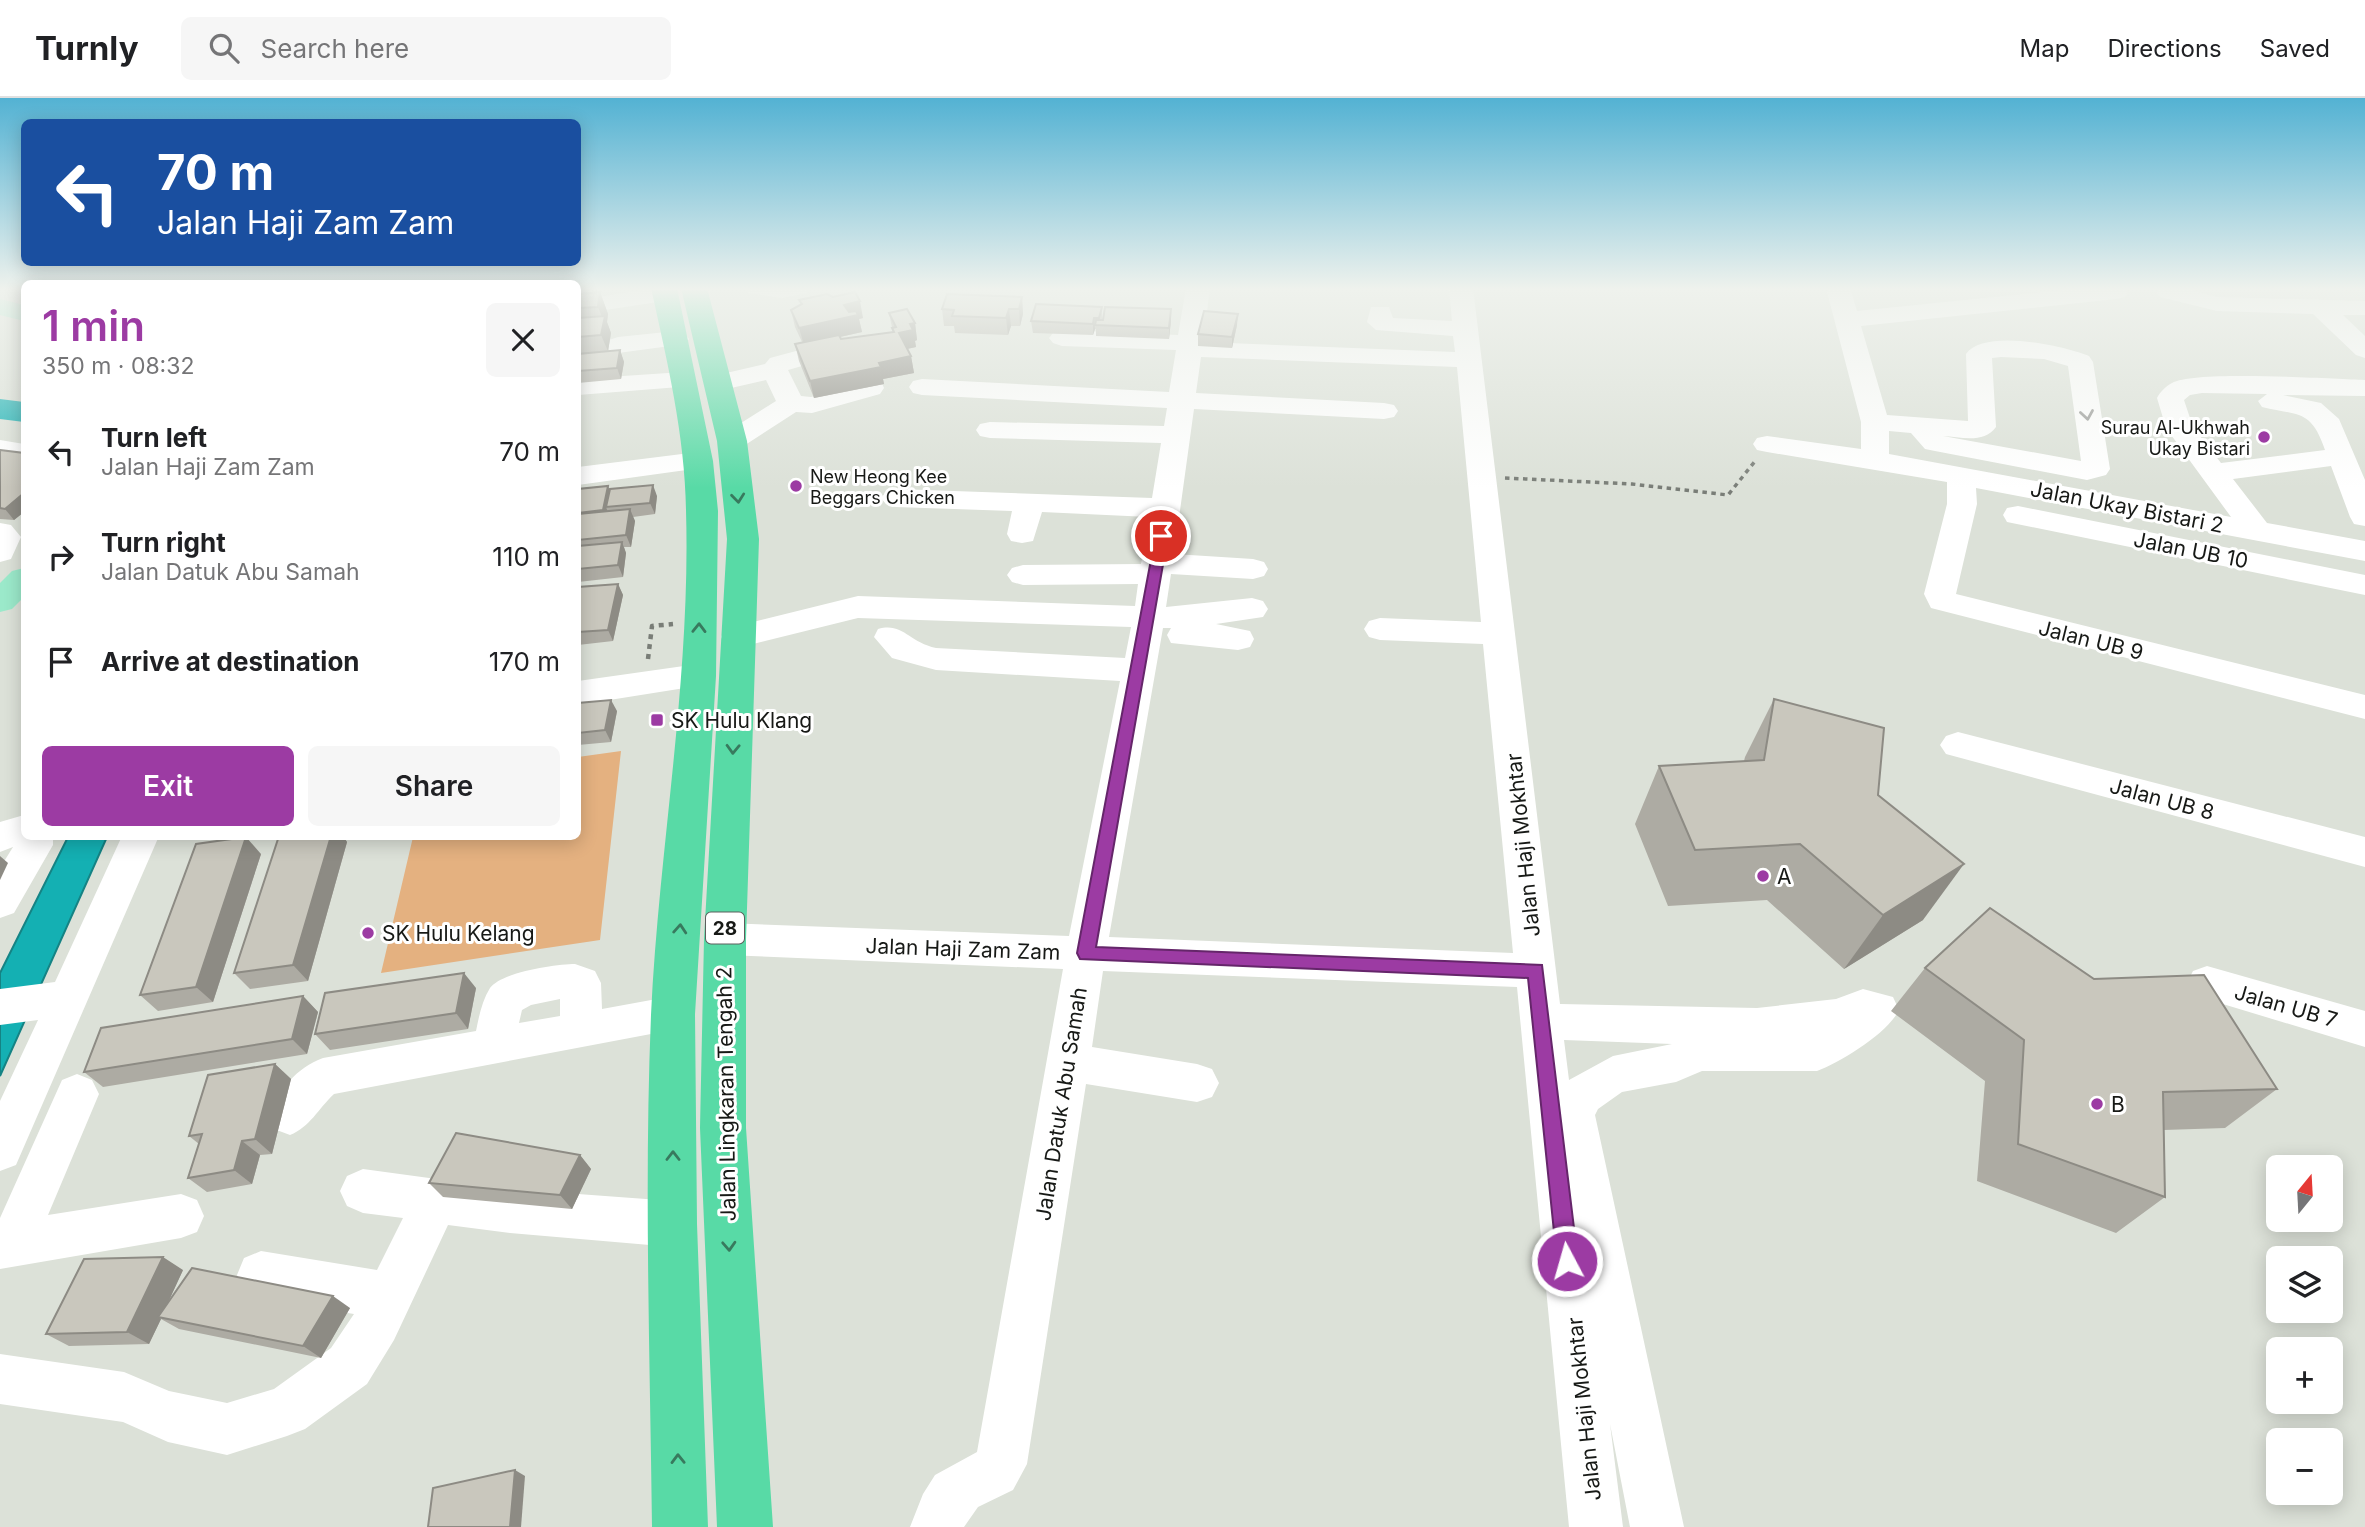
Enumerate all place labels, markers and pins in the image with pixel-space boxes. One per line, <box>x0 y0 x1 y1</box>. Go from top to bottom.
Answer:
place label: Surau Al-Ukhwah Ukay Bistari <box>2101 417 2250 459</box>
marker: Surau Al-Ukhwah Ukay Bistari <box>2256 429 2272 445</box>
place label: New Heong Kee Beggars Chicken <box>810 466 955 508</box>
marker: New Heong Kee Beggars Chicken <box>788 478 804 494</box>
pin <box>1131 506 1191 566</box>
place label: SK Hulu Klang <box>671 708 812 733</box>
marker: SK Hulu Klang <box>649 712 665 728</box>
place label: A <box>1777 864 1792 889</box>
marker: A <box>1755 868 1771 884</box>
place label: SK Hulu Kelang <box>382 921 535 946</box>
marker: SK Hulu Kelang <box>360 925 376 941</box>
place label: B <box>2111 1092 2125 1117</box>
marker: B <box>2089 1096 2105 1112</box>

